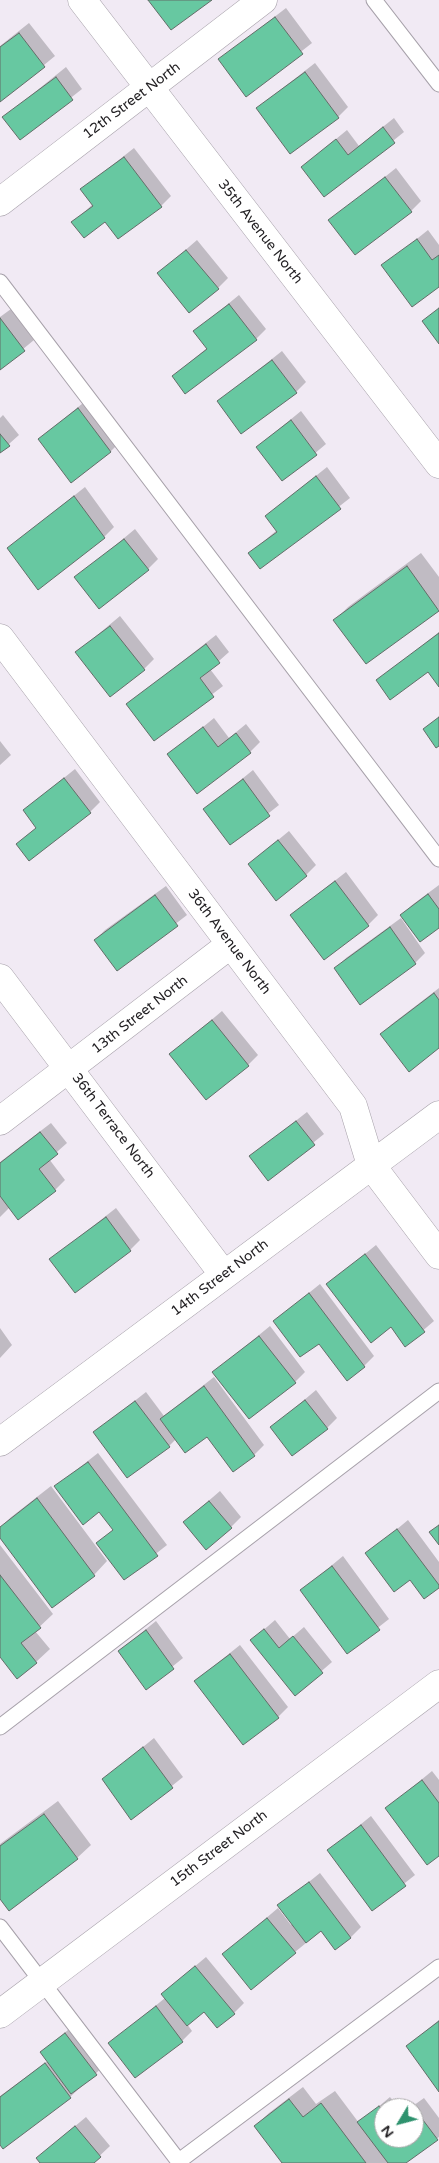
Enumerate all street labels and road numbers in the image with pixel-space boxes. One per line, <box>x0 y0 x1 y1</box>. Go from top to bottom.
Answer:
street label: 12th Street North <box>80 59 184 143</box>
street label: 35th Avenue North <box>214 177 306 287</box>
street label: 36th Avenue North <box>184 886 274 998</box>
street label: 13th Street North <box>89 972 191 1058</box>
street label: 36th Terrace North <box>68 1070 158 1182</box>
street label: 14th Street North <box>168 1236 272 1320</box>
street label: 15th Street North <box>167 1807 271 1891</box>

